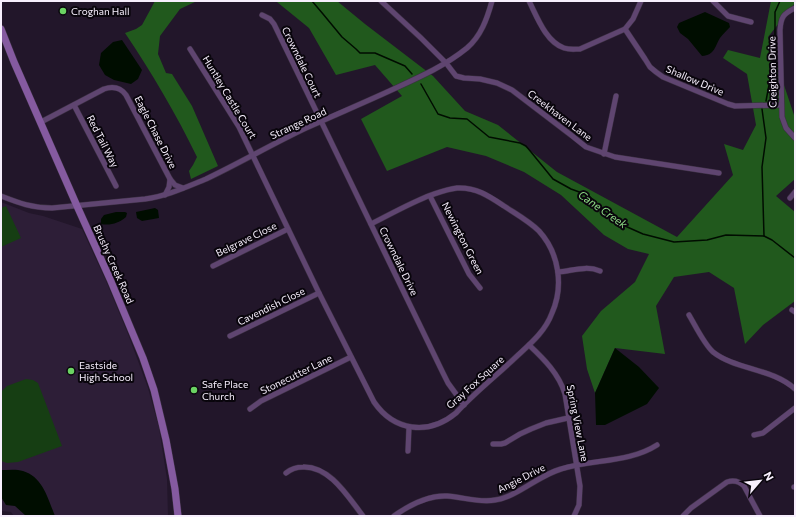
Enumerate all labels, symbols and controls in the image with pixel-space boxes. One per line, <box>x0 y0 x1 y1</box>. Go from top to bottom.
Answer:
place label: Croghan Hall <box>71 5 129 17</box>
marker: Croghan Hall <box>58 6 68 16</box>
street label: Crowndale Court <box>280 25 324 99</box>
street label: Creighton Drive <box>765 36 779 108</box>
street label: Huntley Castle Court <box>200 53 260 141</box>
street label: Shallow Drive <box>664 62 726 98</box>
street label: Creekhaven Lane <box>526 87 594 143</box>
street label: Eagle Chase Drive <box>132 94 180 170</box>
street label: Strange Road <box>268 105 328 141</box>
street label: Red Tail Way <box>85 113 121 169</box>
water label: Cane Creek <box>576 187 631 231</box>
street label: Newington Green <box>440 200 486 276</box>
street label: Belgrave Close <box>214 219 278 259</box>
street label: Brushy Creek Road <box>91 223 137 306</box>
street label: Crowndale Drive <box>377 225 421 297</box>
street label: Cavendish Close <box>235 284 307 328</box>
street label: Stonecutter Lane <box>258 351 334 397</box>
street label: Gray Fox Square <box>444 353 506 411</box>
place label: Eastside High School <box>79 359 133 383</box>
marker: Eastside High School <box>66 366 76 376</box>
place label: Safe Place Church <box>202 378 248 402</box>
street label: Spring View Lane <box>565 384 591 462</box>
marker: Safe Place Church <box>189 385 199 395</box>
street label: Angie Drive <box>495 461 547 495</box>
north arrow <box>740 461 780 501</box>
text: N <box>762 469 777 483</box>

